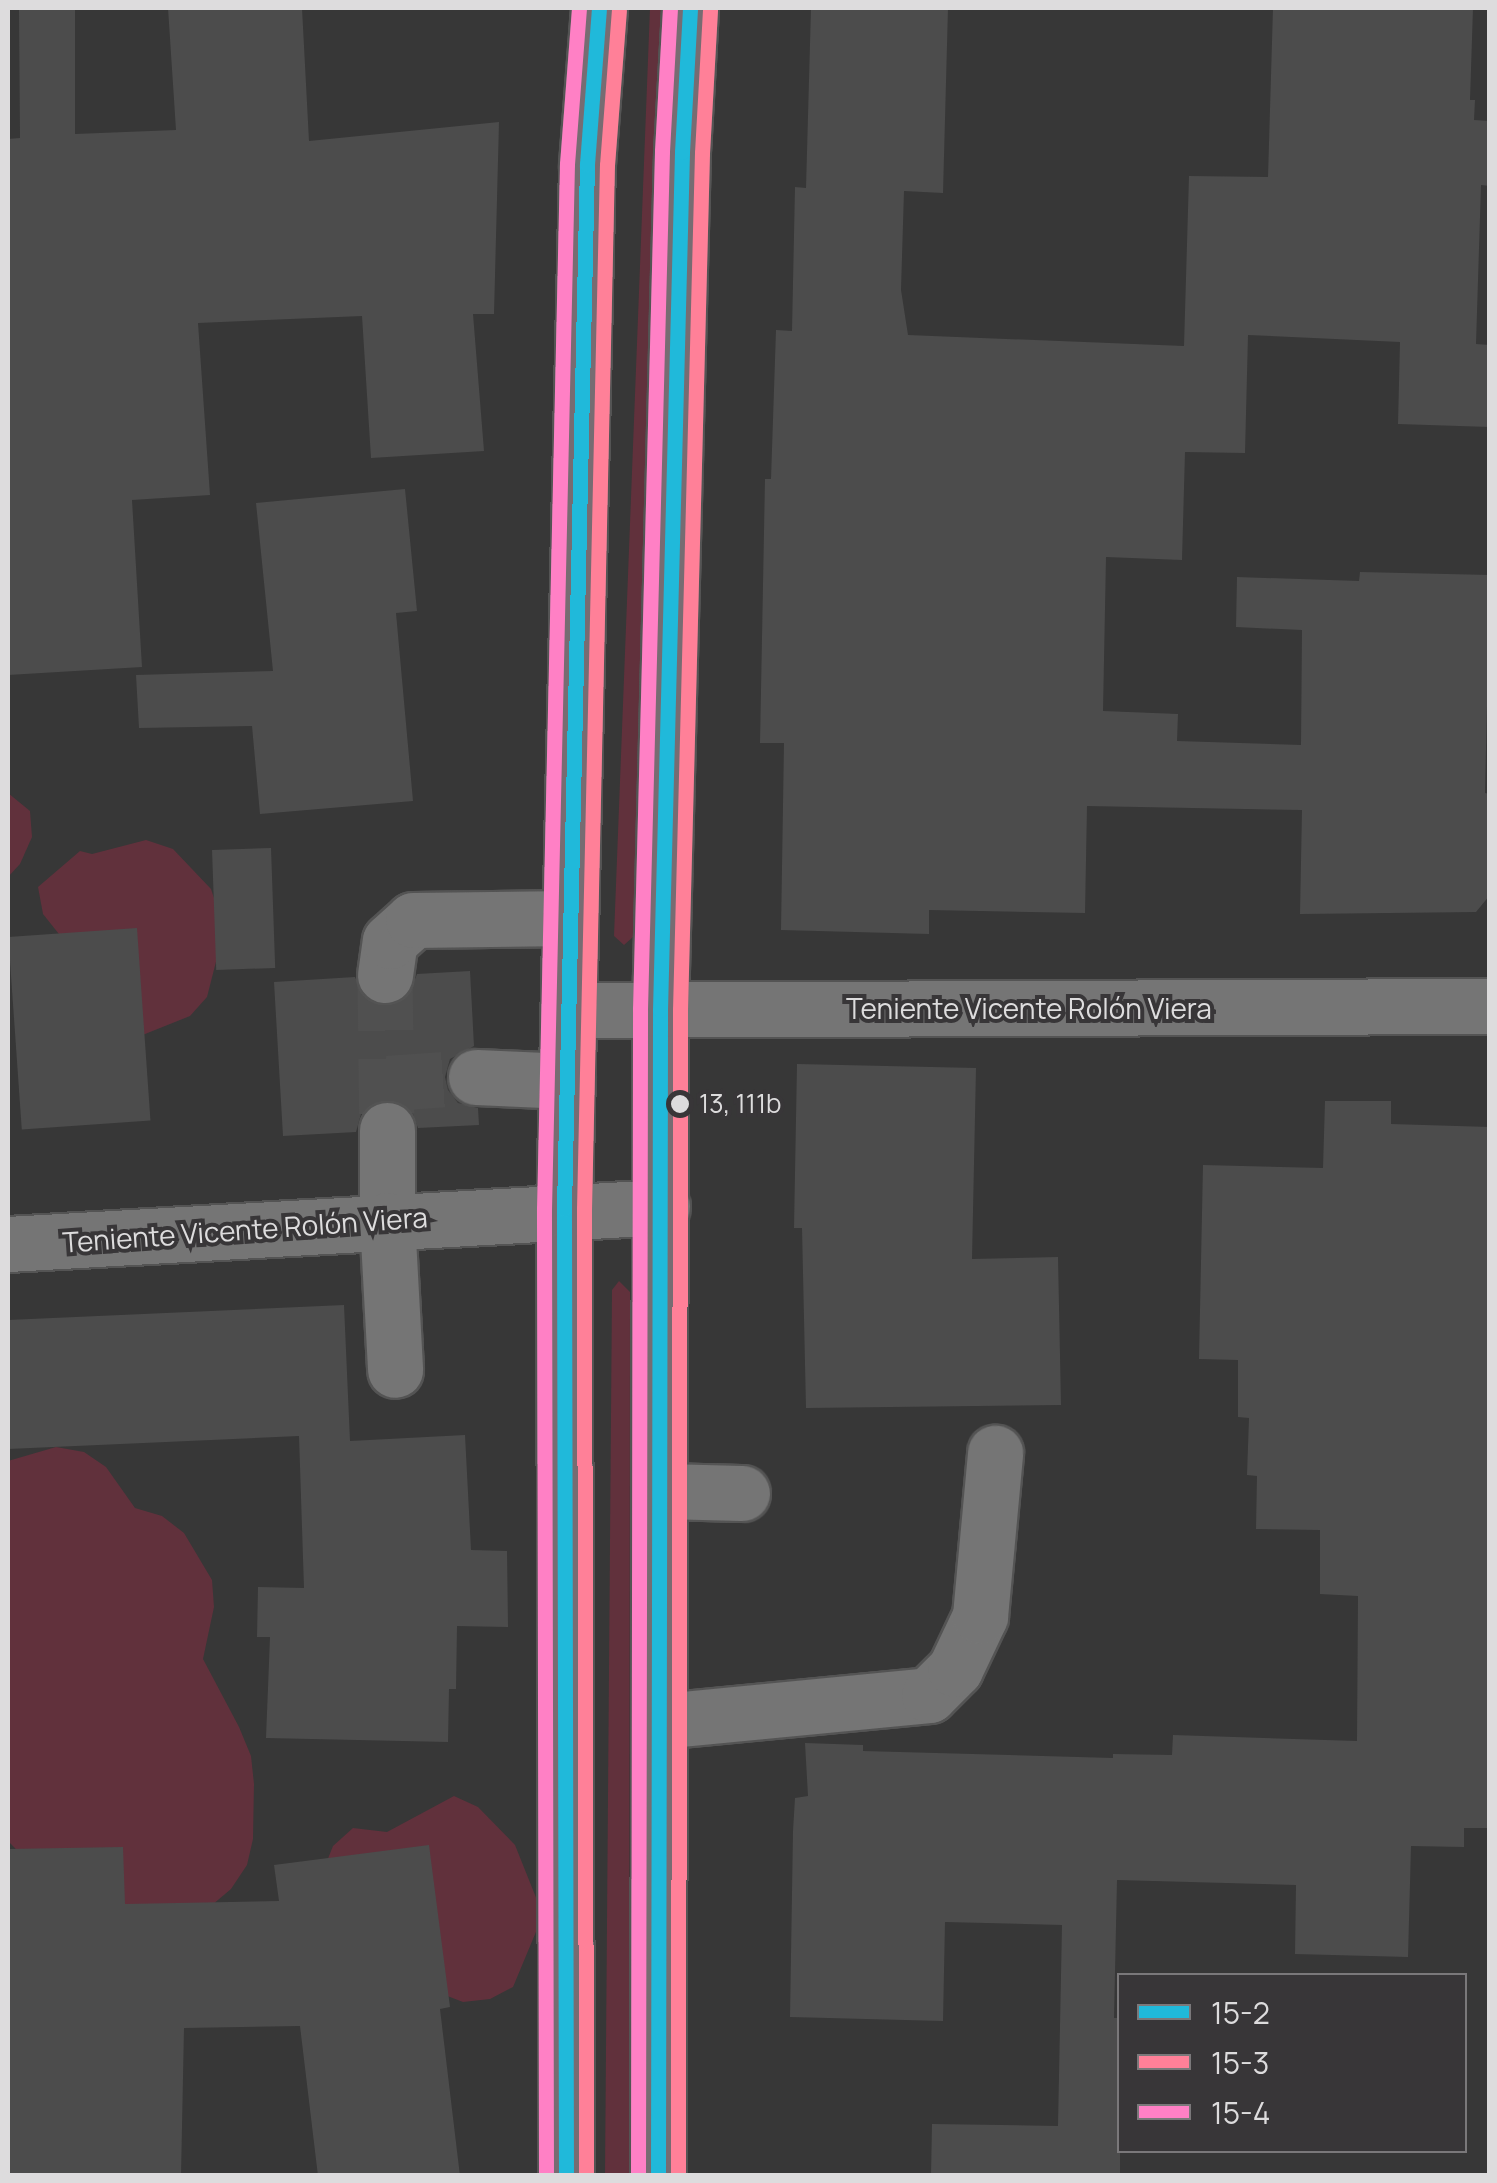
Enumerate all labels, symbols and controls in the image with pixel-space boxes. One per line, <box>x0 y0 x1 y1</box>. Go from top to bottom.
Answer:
street label: Teniente Vicente Rolón Viera <box>846 991 1212 1025</box>
place label: 13, 111b <box>699 1088 781 1120</box>
marker: 13, 111b <box>670 1094 690 1114</box>
street label: Teniente Vicente Rolón Viera <box>61 1199 429 1259</box>
legend <box>1117 1973 1467 2153</box>
text: 15-2 <box>1211 1992 1270 2033</box>
text: 15-3 <box>1211 2042 1269 2083</box>
text: 15-4 <box>1211 2092 1270 2133</box>

